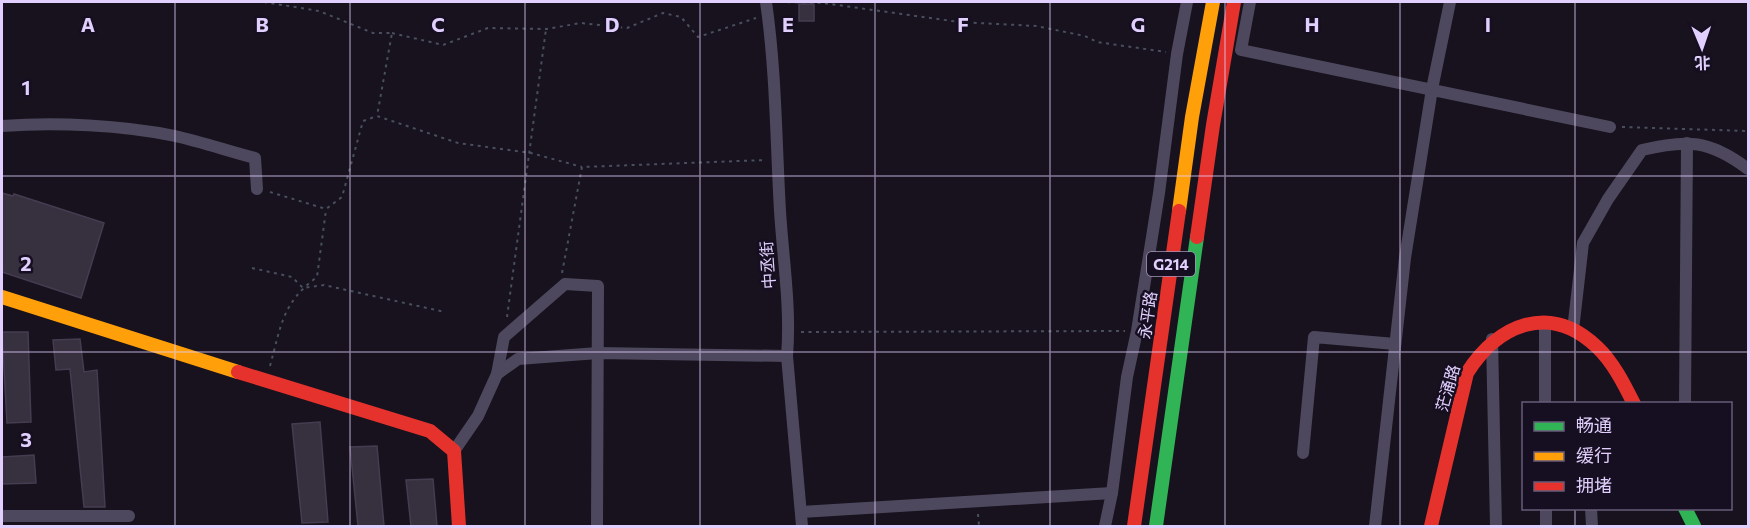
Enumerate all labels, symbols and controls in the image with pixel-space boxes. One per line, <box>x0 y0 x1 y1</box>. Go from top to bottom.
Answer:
text: A <box>81 12 95 36</box>
text: B <box>255 12 269 36</box>
text: C <box>431 12 445 36</box>
text: D <box>605 12 619 36</box>
text: E <box>782 12 794 36</box>
text: F <box>957 12 969 36</box>
text: G <box>1131 12 1145 36</box>
text: H <box>1305 12 1320 36</box>
text: I <box>1485 12 1491 36</box>
north arrow <box>1672 18 1732 78</box>
text: 北 <box>1694 54 1711 73</box>
text: 1 <box>21 75 31 99</box>
street label: 中丞街 <box>756 240 778 290</box>
text: 2 <box>20 251 32 275</box>
road number: G214 <box>1147 252 1195 276</box>
street label: 永平路 <box>1134 290 1160 340</box>
street label: 茫涌路 <box>1431 362 1463 414</box>
legend <box>1522 402 1732 510</box>
text: 畅通 <box>1576 414 1612 436</box>
text: 3 <box>20 427 32 451</box>
text: 缓行 <box>1576 444 1612 466</box>
text: 拥堵 <box>1576 474 1612 496</box>

